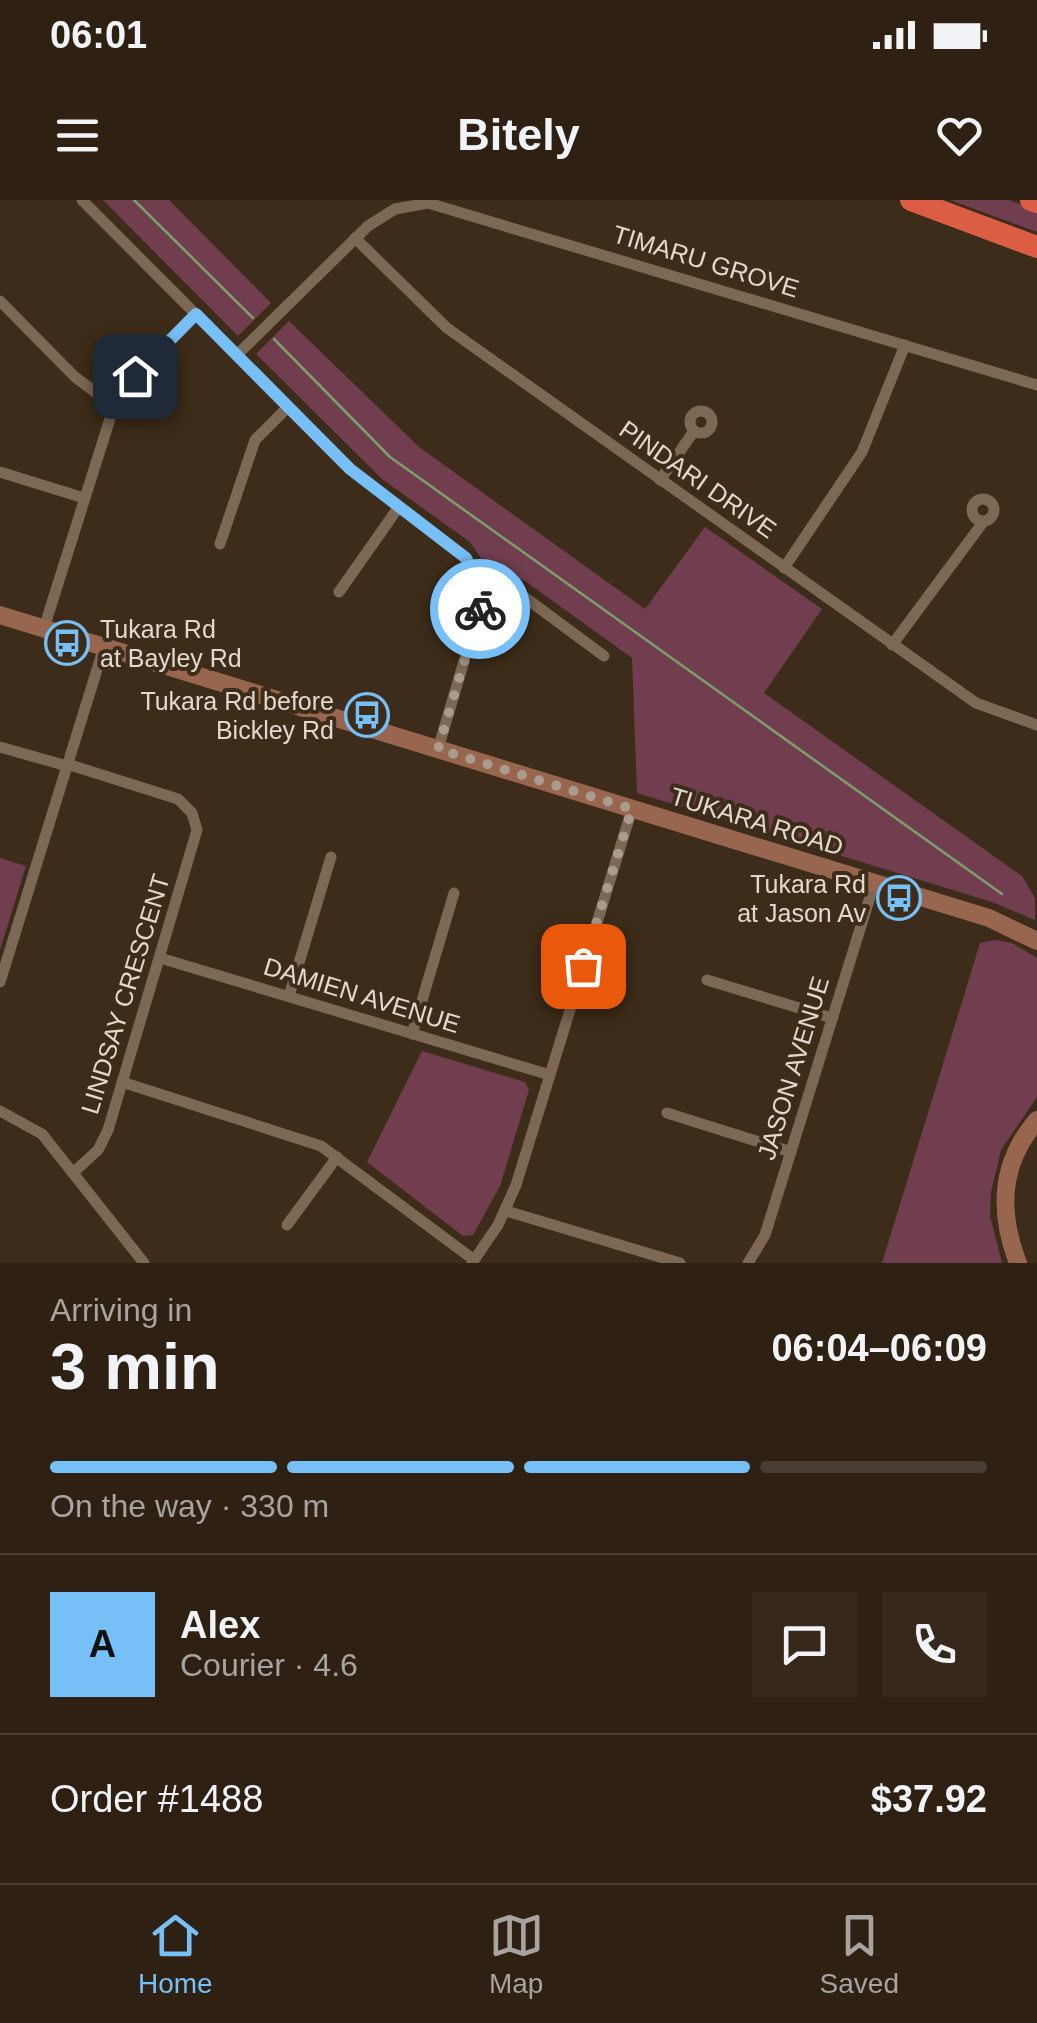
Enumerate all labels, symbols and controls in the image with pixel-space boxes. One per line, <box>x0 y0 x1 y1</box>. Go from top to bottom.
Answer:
text: 06:01 <box>50 14 147 56</box>
icon: menu <box>50 108 105 163</box>
icon: heart <box>932 108 987 163</box>
text: Bitely <box>457 109 580 160</box>
street label: TIMARU GROVE <box>610 219 802 303</box>
pin <box>93 334 178 419</box>
icon: home <box>108 349 163 404</box>
street label: PINDARI DRIVE <box>614 415 782 543</box>
courier <box>430 559 530 659</box>
icon: bike <box>453 582 508 637</box>
place label: Tukara Rd at Bayley Rd <box>100 615 242 672</box>
bus stop icon: Tukara Rd at Bayley Rd <box>44 620 90 666</box>
place label: Tukara Rd before Bickley Rd <box>140 687 334 744</box>
bus stop icon: Tukara Rd before Bickley Rd <box>344 692 390 738</box>
street label: TUKARA ROAD <box>667 781 847 861</box>
place label: Tukara Rd at Jason Av <box>737 870 866 927</box>
street label: LINDSAY CRESCENT <box>75 871 175 1117</box>
bus stop icon: Tukara Rd at Jason Av <box>876 875 922 921</box>
pin <box>541 924 626 1009</box>
icon: bag <box>556 939 611 994</box>
street label: DAMIEN AVENUE <box>260 952 464 1038</box>
street label: JASON AVENUE <box>752 973 834 1163</box>
text: Arriving in <box>50 1292 192 1328</box>
text: 06:04–06:09 <box>771 1327 987 1369</box>
text: 3 min <box>50 1330 220 1403</box>
text: On the way · 330 m <box>50 1488 329 1524</box>
button: chat <box>752 1592 857 1697</box>
button: phone <box>882 1592 987 1697</box>
text: Alex <box>180 1604 260 1646</box>
text: A <box>89 1623 116 1665</box>
text: Courier · 4.6 <box>180 1647 358 1683</box>
text: Order #1488 <box>50 1778 263 1820</box>
text: $37.92 <box>871 1778 987 1820</box>
tab: Home <box>138 1908 213 2000</box>
tab: Map <box>489 1908 544 2000</box>
tab: Saved <box>820 1908 899 2000</box>

